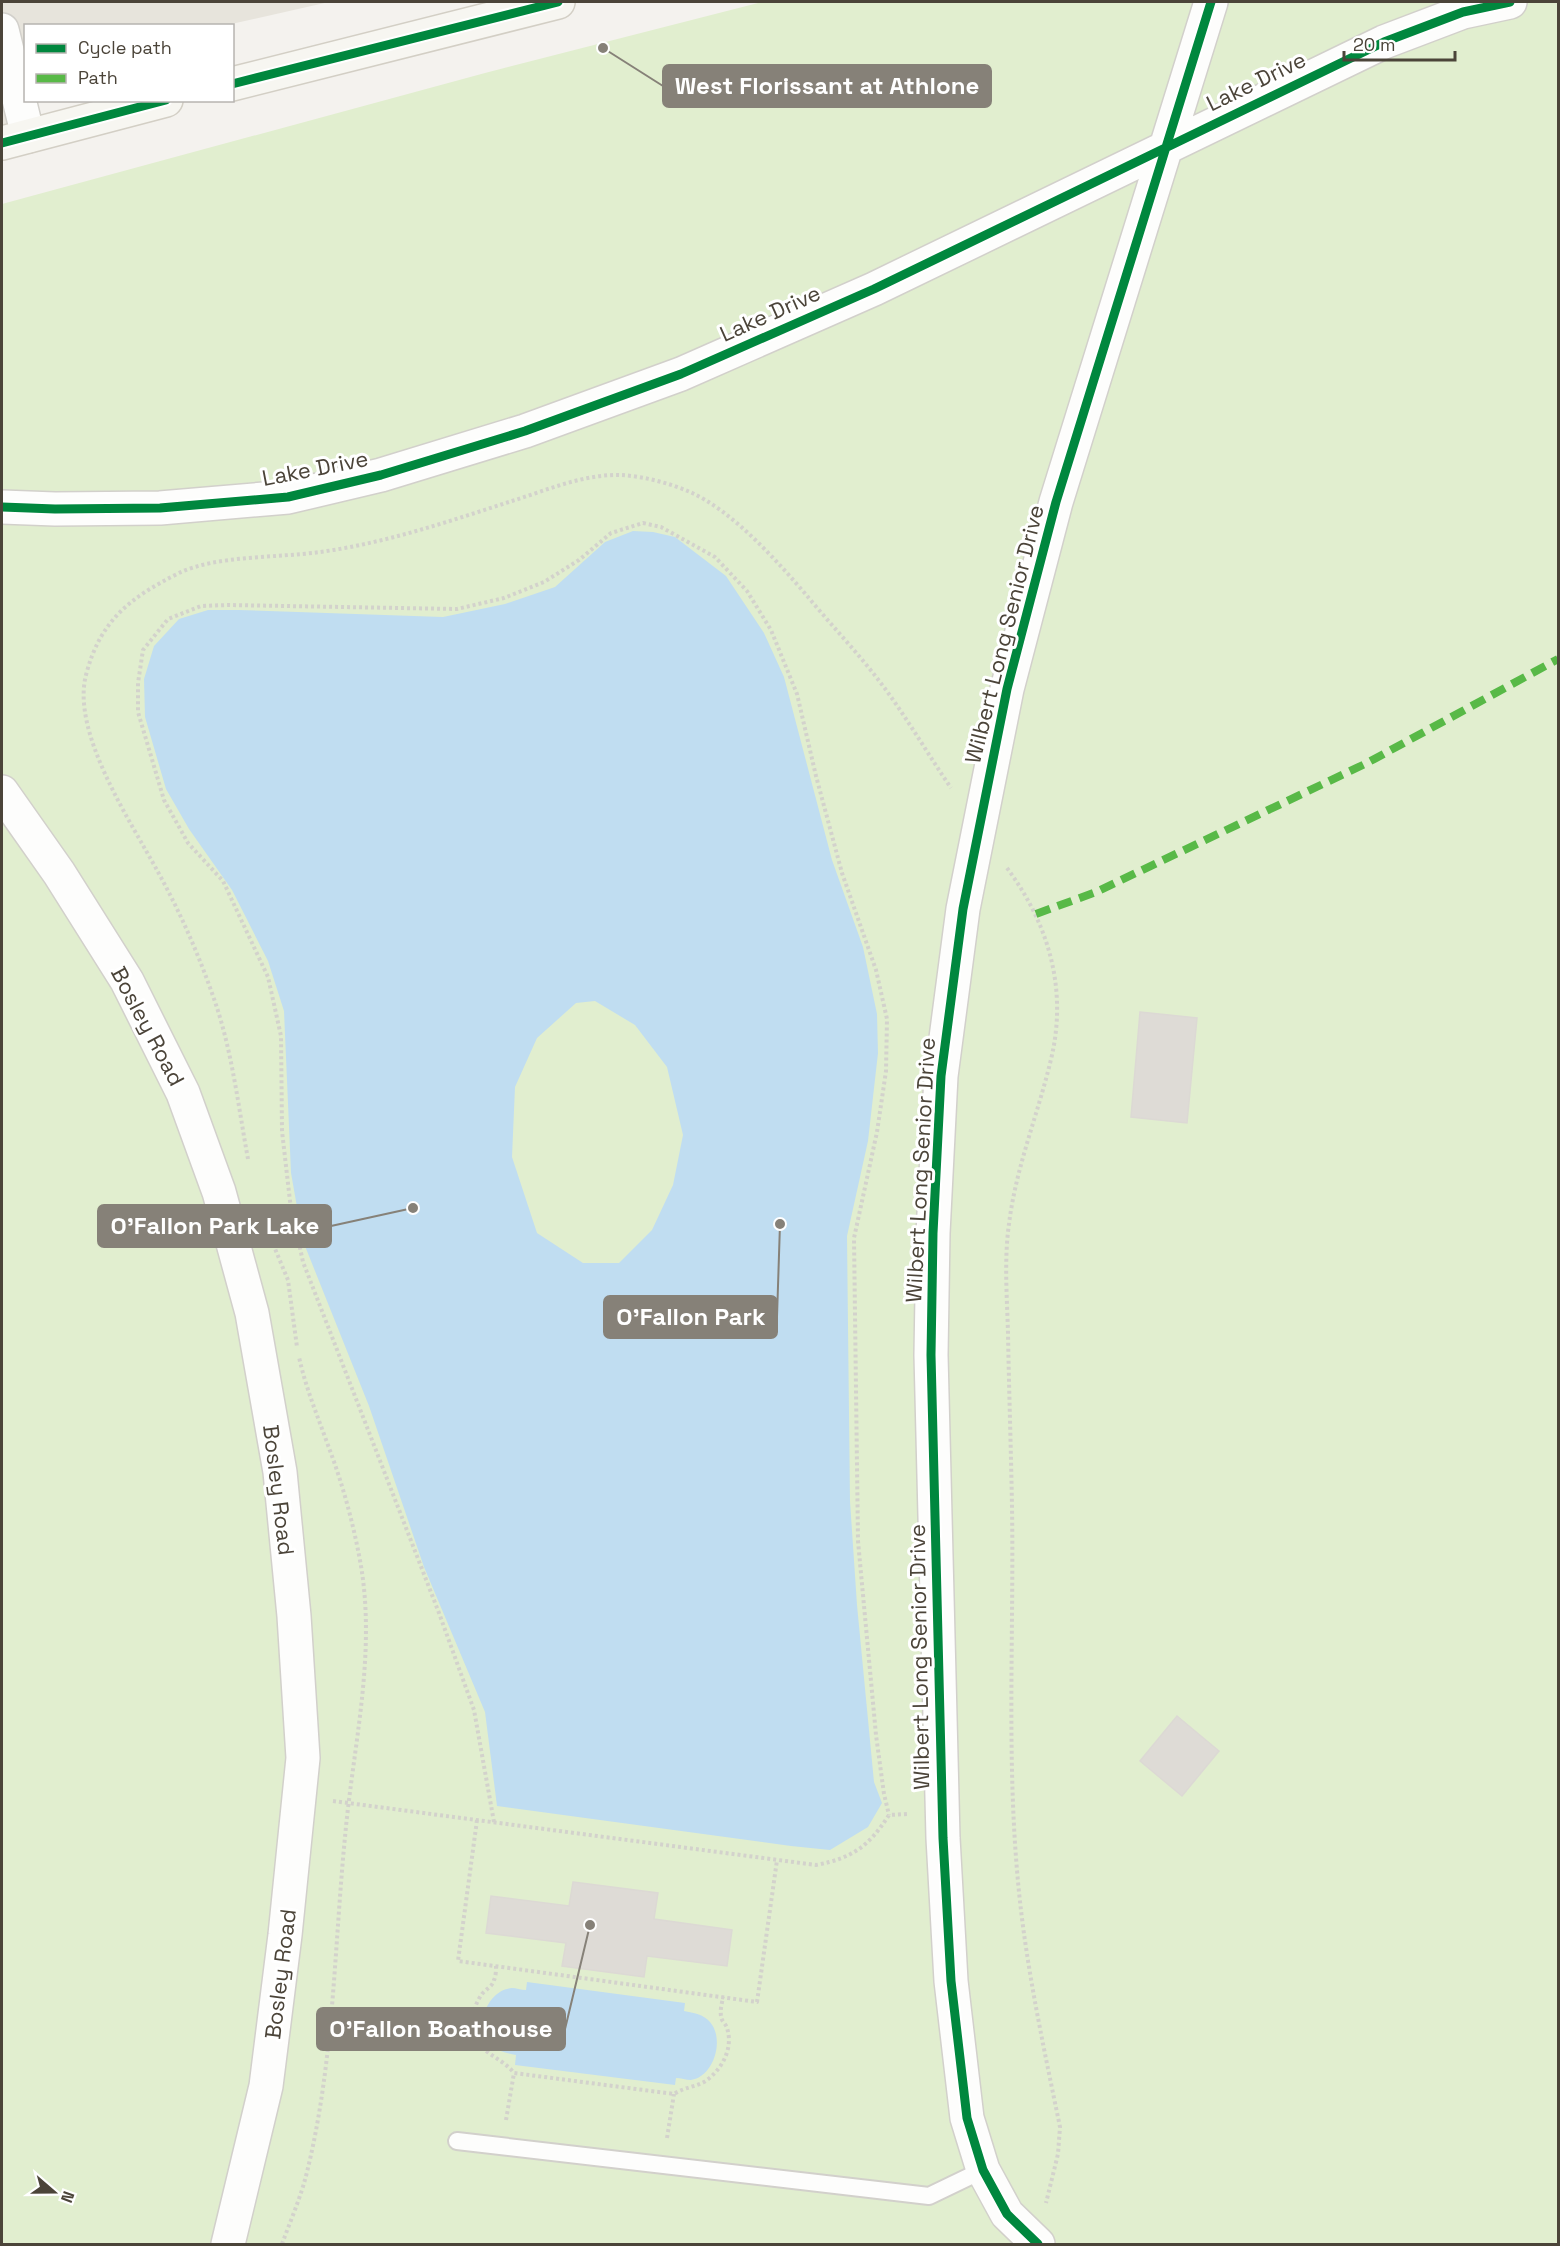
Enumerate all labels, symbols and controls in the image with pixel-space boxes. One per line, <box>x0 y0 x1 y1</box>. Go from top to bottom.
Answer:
legend <box>24 24 234 102</box>
scale bar <box>1344 24 1455 62</box>
text: 20 m <box>1353 33 1396 56</box>
text: Cycle path <box>78 36 172 59</box>
street label: Lake Drive <box>1202 45 1310 117</box>
callout: West Florissant at Athlone <box>663 65 991 107</box>
text: Path <box>78 66 118 89</box>
text: West Florissant at Athlone <box>675 70 979 101</box>
street label: Lake Drive <box>715 278 825 348</box>
street label: Lake Drive <box>260 444 370 492</box>
street label: Wilbert Long Senior Drive <box>958 502 1050 766</box>
street label: Bosley Road <box>105 961 191 1091</box>
street label: Wilbert Long Senior Drive <box>899 1037 941 1303</box>
callout: O'Fallon Park Lake <box>98 1205 331 1247</box>
text: O'Fallon Park Lake <box>111 1210 319 1241</box>
callout: O'Fallon Park <box>604 1296 777 1338</box>
text: O'Fallon Park <box>616 1301 766 1332</box>
street label: Bosley Road <box>257 1423 301 1557</box>
street label: Wilbert Long Senior Drive <box>903 1524 935 1790</box>
street label: Bosley Road <box>258 1907 302 2041</box>
callout: O'Fallon Boathouse <box>317 2008 565 2050</box>
text: O'Fallon Boathouse <box>329 2013 553 2044</box>
north arrow <box>24 2162 84 2222</box>
text: N <box>56 2188 79 2206</box>

